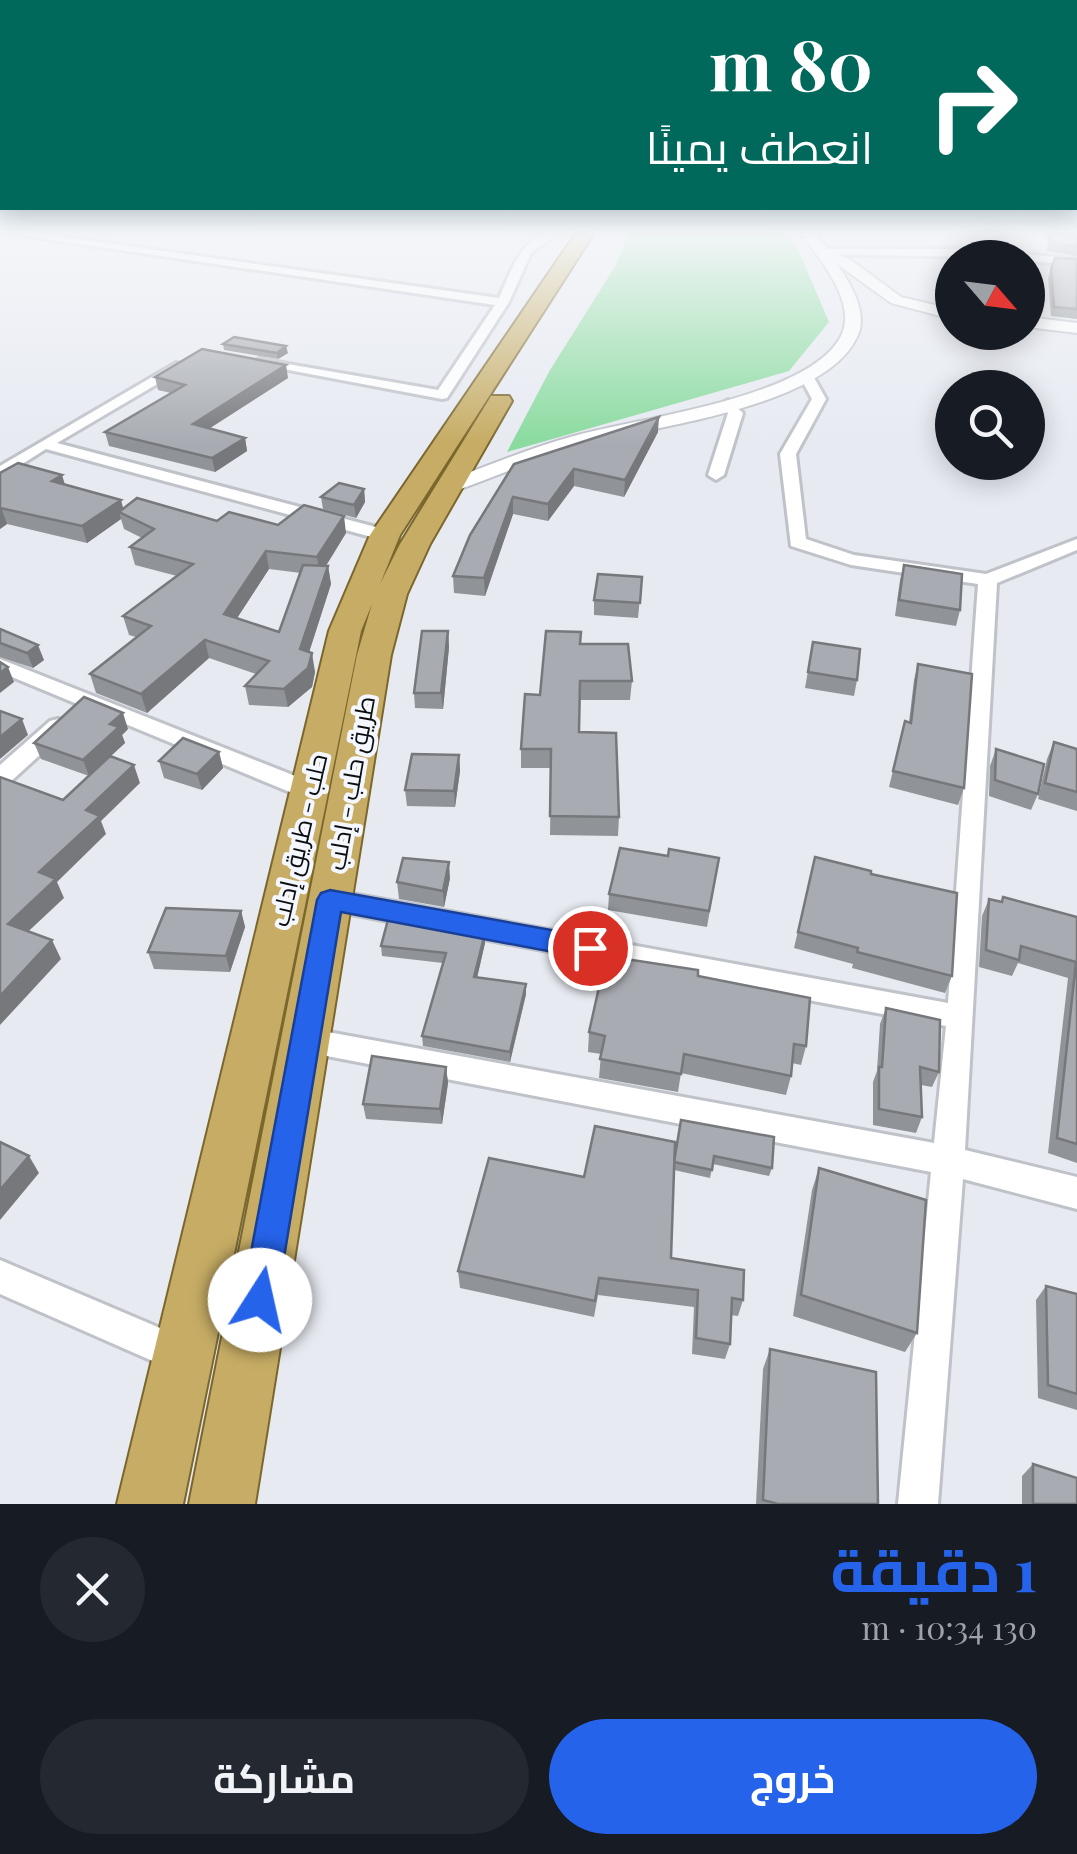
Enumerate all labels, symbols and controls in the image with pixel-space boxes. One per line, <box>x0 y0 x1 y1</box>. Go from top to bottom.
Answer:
text: 80 m <box>709 15 873 109</box>
icon: right <box>908 40 1038 170</box>
text: انعطف يمينًا <box>646 115 873 175</box>
north arrow <box>935 240 1045 350</box>
map controls <box>935 240 1045 480</box>
button: search <box>935 370 1045 480</box>
street label: طريق حلب - إدلب <box>318 693 382 873</box>
street label: حلب - طريق إدلب <box>262 750 334 930</box>
pin <box>548 906 633 991</box>
icon: arrive <box>563 921 618 976</box>
position arrow <box>208 1248 312 1352</box>
text: 1 دقيقة <box>830 1527 1037 1607</box>
button: close <box>40 1537 145 1642</box>
text: 130 m · 10:34 <box>862 1605 1037 1648</box>
button: مشاركة <box>40 1719 529 1834</box>
button: خروج <box>549 1719 1037 1834</box>

